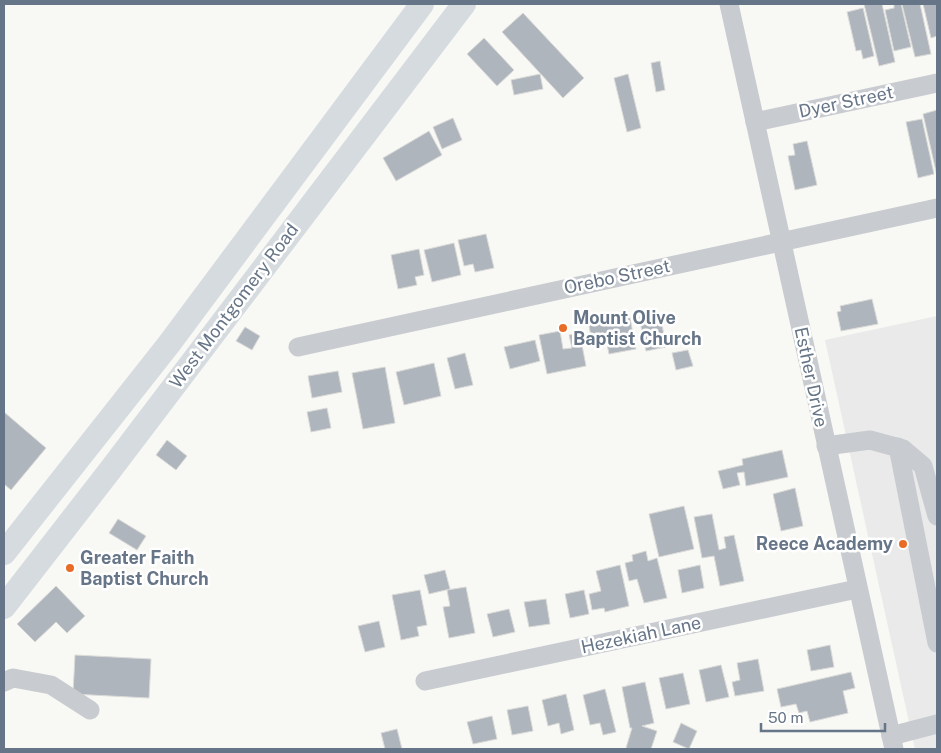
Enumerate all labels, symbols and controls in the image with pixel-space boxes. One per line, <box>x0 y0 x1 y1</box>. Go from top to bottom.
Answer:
street label: Dyer Street <box>797 81 895 122</box>
street label: West Montgomery Road <box>165 219 302 392</box>
street label: Orebo Street <box>562 255 672 298</box>
place label: Mount Olive Baptist Church <box>573 307 702 349</box>
marker: Mount Olive Baptist Church <box>557 322 569 334</box>
street label: Esther Drive <box>791 325 832 429</box>
place label: Reece Academy <box>756 533 893 554</box>
marker: Reece Academy <box>897 538 909 550</box>
place label: Greater Faith Baptist Church <box>80 547 209 589</box>
marker: Greater Faith Baptist Church <box>64 562 76 574</box>
street label: Hezekiah Lane <box>579 612 703 657</box>
scale bar <box>761 700 885 732</box>
text: 50 m <box>768 709 803 726</box>

